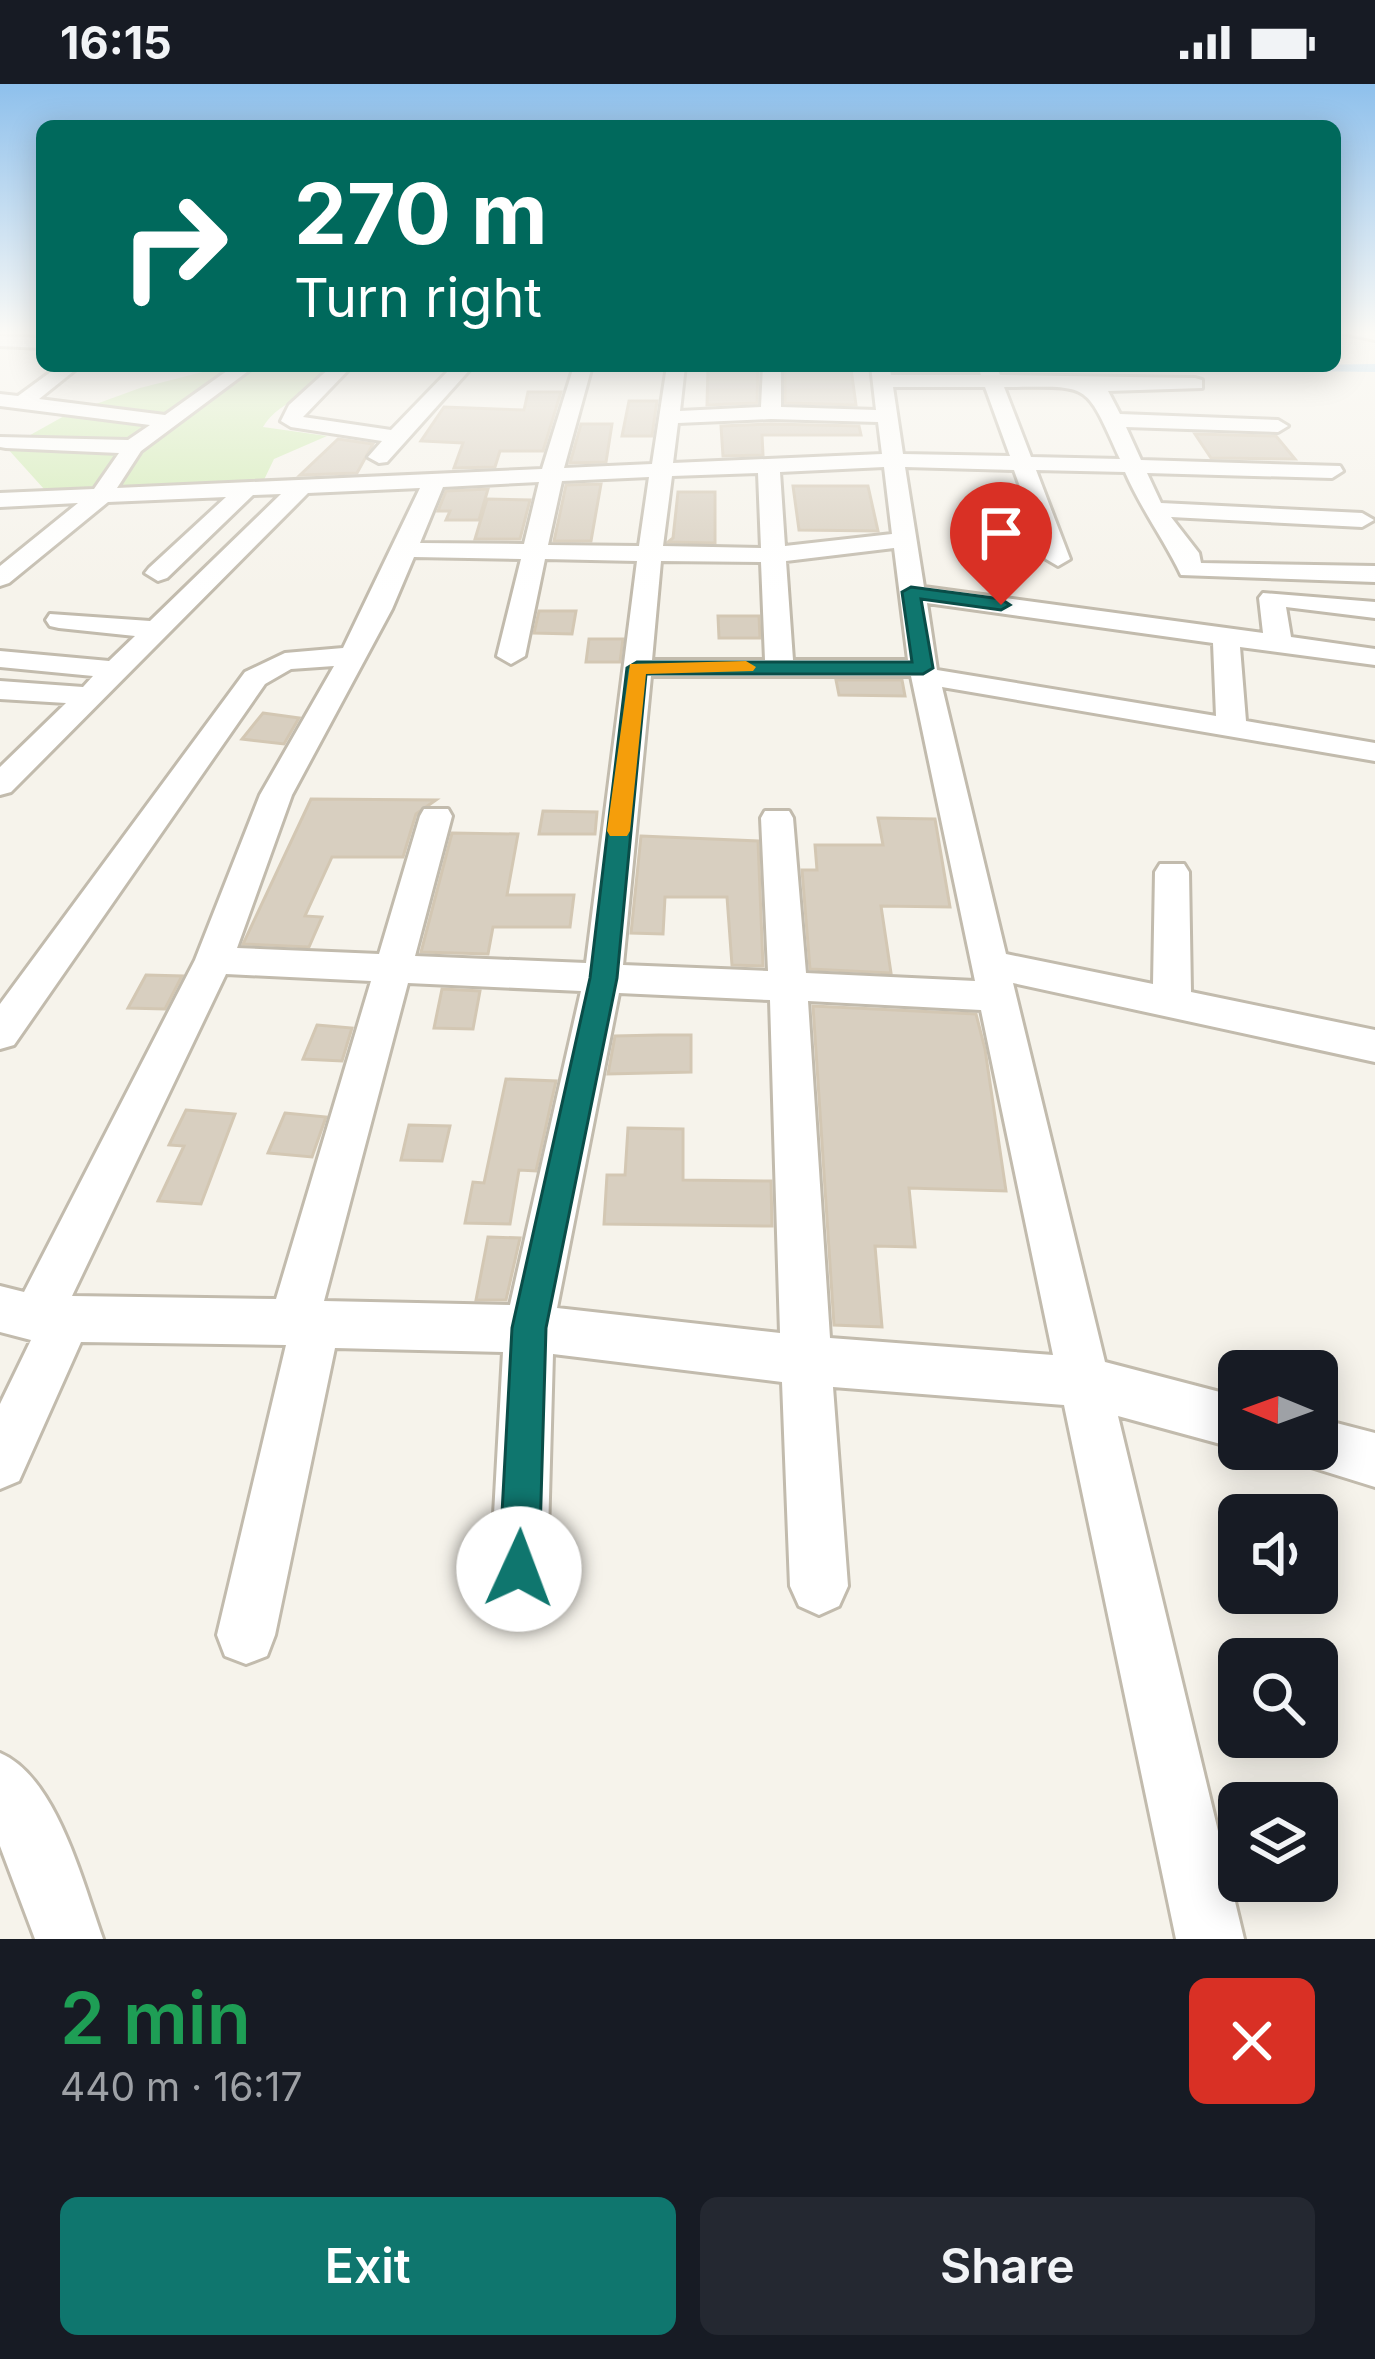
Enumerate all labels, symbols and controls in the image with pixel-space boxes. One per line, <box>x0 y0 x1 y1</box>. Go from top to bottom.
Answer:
text: 16:15 <box>60 15 172 70</box>
text: 270 m <box>294 163 548 264</box>
icon: right <box>96 168 252 324</box>
text: Turn right <box>294 265 542 330</box>
pin <box>950 482 1052 605</box>
icon: arrive <box>968 500 1034 566</box>
north arrow <box>1218 1350 1338 1470</box>
map controls <box>1218 1350 1338 1902</box>
button: sound <box>1218 1494 1338 1614</box>
position arrow <box>456 1506 582 1632</box>
button: search <box>1218 1638 1338 1758</box>
button: layers <box>1218 1782 1338 1902</box>
text: 2 min <box>60 1974 251 2061</box>
button: close <box>1189 1978 1315 2104</box>
text: 440 m · 16:17 <box>60 2063 303 2110</box>
button: Exit <box>60 2197 676 2335</box>
button: Share <box>700 2197 1315 2335</box>

